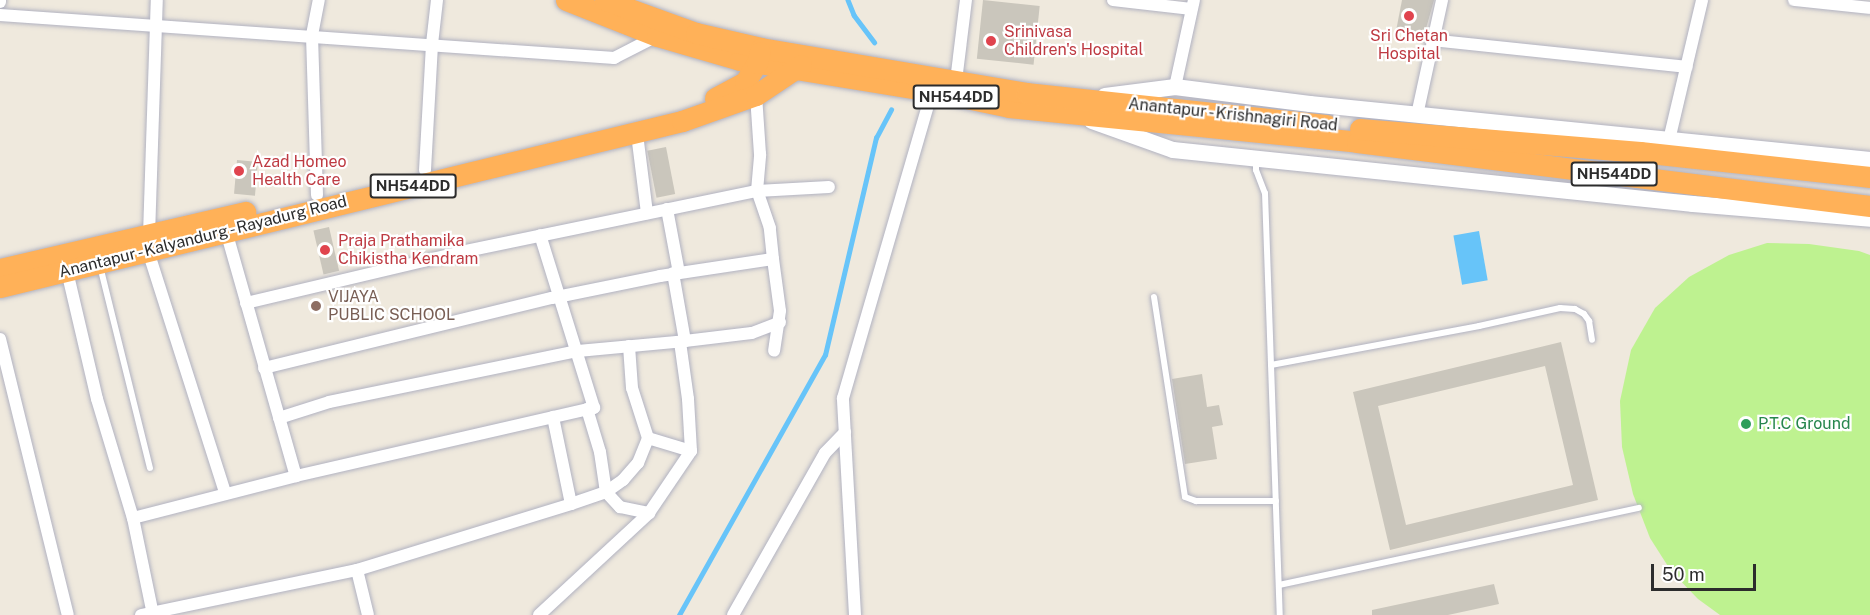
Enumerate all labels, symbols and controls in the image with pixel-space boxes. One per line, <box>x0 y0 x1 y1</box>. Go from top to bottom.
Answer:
marker: Sri Chetan Hospital <box>1400 7 1418 25</box>
place label: Srinivasa Children's Hospital <box>1004 22 1143 60</box>
place label: Sri Chetan Hospital <box>1370 26 1448 64</box>
marker: Srinivasa Children's Hospital <box>982 32 1000 50</box>
road number: NH544DD <box>912 85 1000 109</box>
street label: Anantapur - Krishnagiri Road <box>1125 94 1341 136</box>
place label: Azad Homeo Health Care <box>252 152 347 190</box>
marker: Azad Homeo Health Care <box>230 162 248 180</box>
road number: NH544DD <box>1570 162 1658 186</box>
road number: NH544DD <box>370 174 456 198</box>
street label: Anantapur - Kalyandurg - Rayadurg Road <box>53 191 353 283</box>
place label: Praja Prathamika Chikistha Kendram <box>338 231 478 269</box>
marker: Praja Prathamika Chikistha Kendram <box>316 241 334 259</box>
place label: VIJAYA PUBLIC SCHOOL <box>328 287 455 325</box>
marker: VIJAYA PUBLIC SCHOOL <box>309 299 323 313</box>
place label: P.T.C Ground <box>1758 414 1850 434</box>
marker: P.T.C Ground <box>1739 417 1753 431</box>
scale bar <box>1654 552 1759 590</box>
text: 50 m <box>1662 564 1705 585</box>

